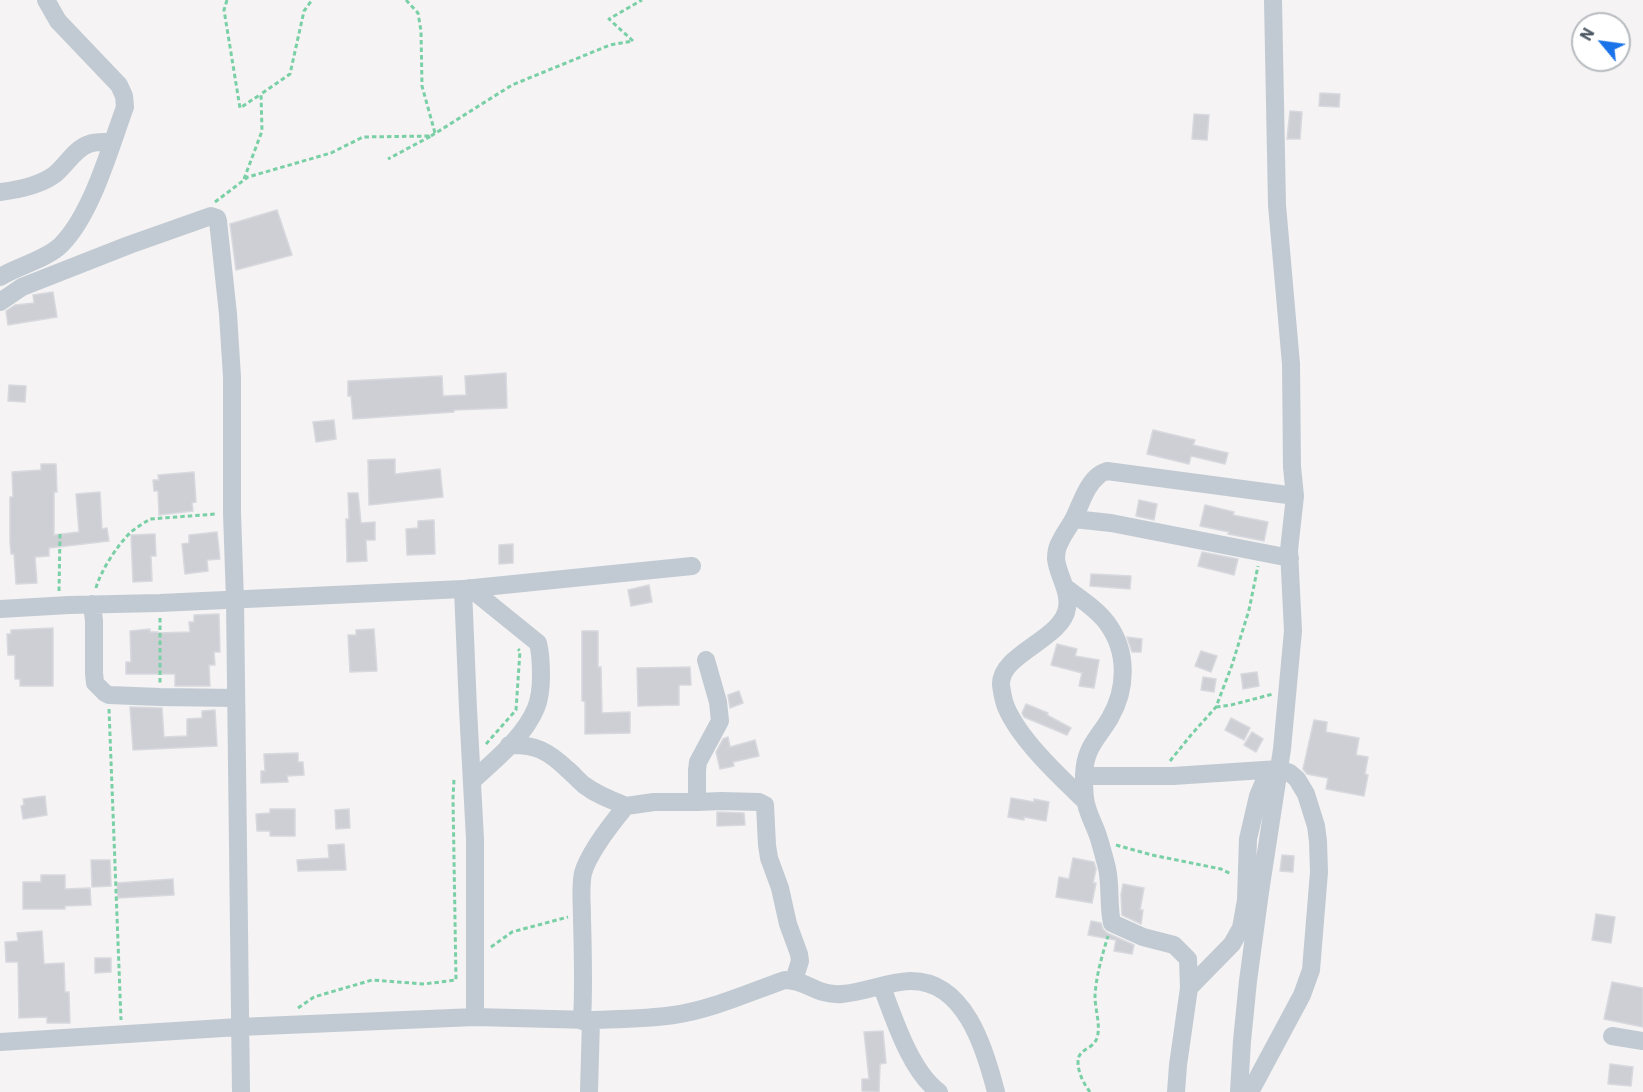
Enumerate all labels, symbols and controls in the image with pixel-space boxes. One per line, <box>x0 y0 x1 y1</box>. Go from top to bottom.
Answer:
north arrow <box>1571 12 1631 72</box>
text: N <box>1575 24 1599 44</box>

